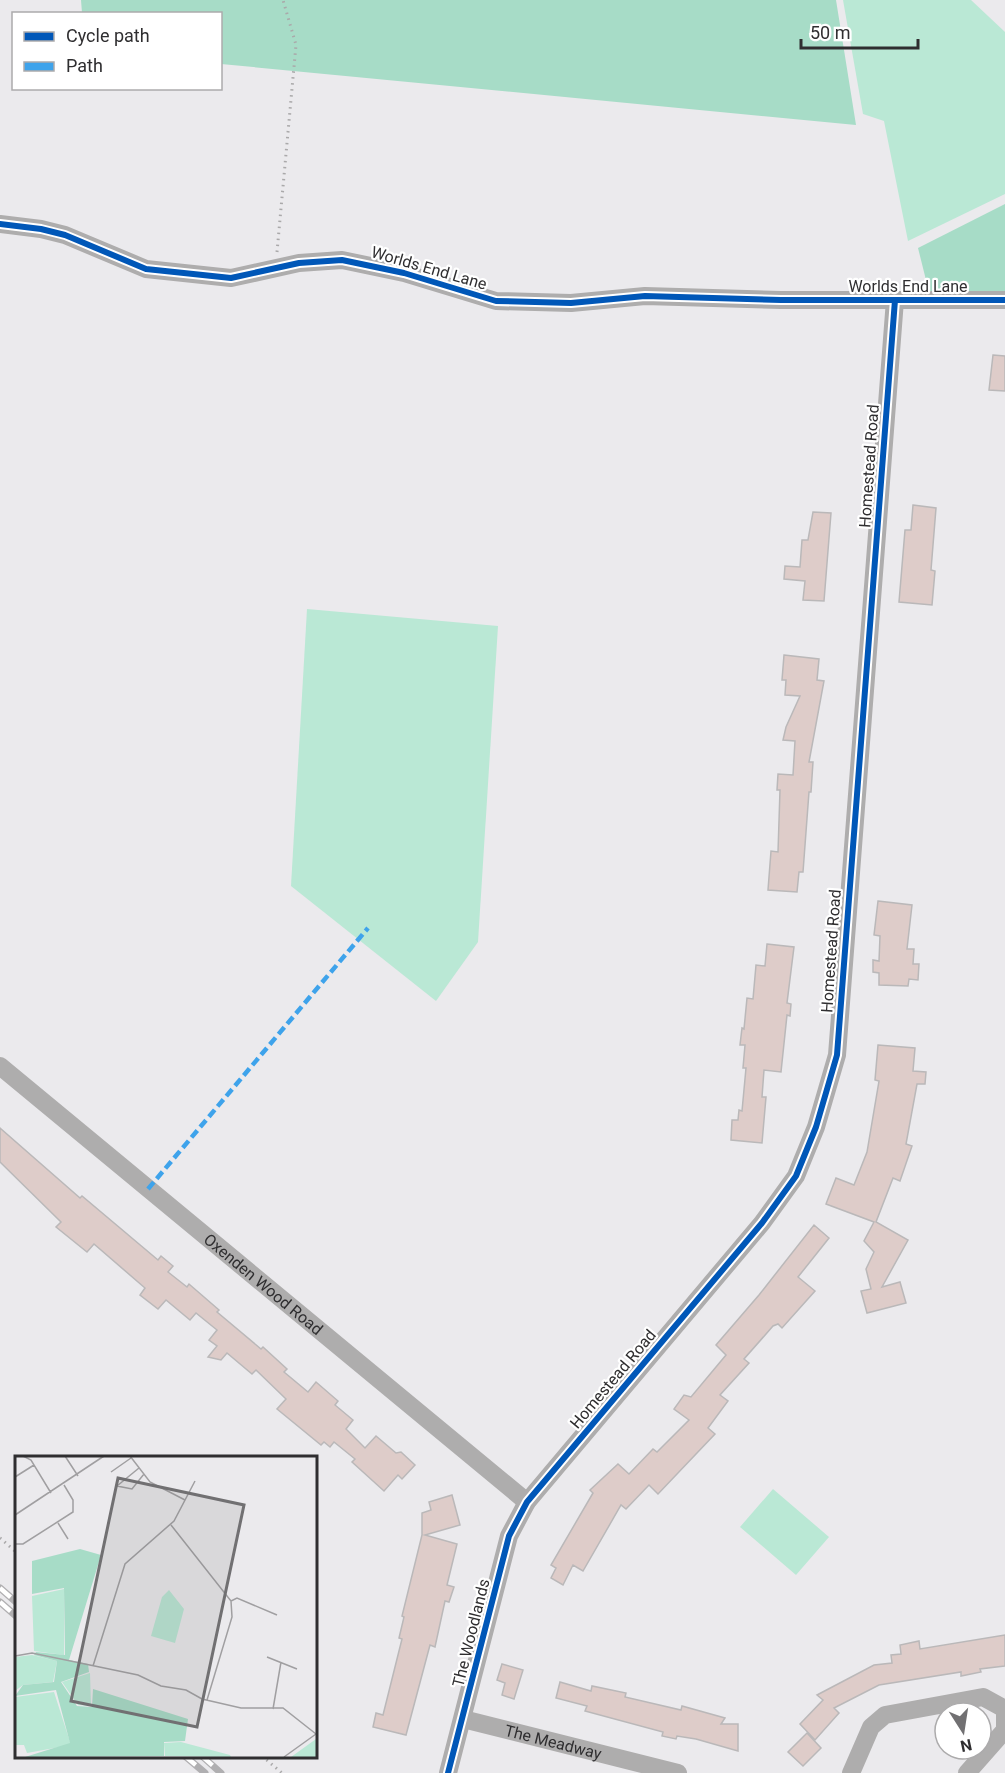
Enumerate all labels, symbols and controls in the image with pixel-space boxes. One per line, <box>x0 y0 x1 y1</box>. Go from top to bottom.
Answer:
legend <box>12 12 222 90</box>
scale bar <box>801 12 918 50</box>
text: 50 m <box>810 22 850 43</box>
text: Cycle path <box>66 25 150 46</box>
text: Path <box>66 55 103 76</box>
street label: Worlds End Lane <box>369 242 489 294</box>
street label: Worlds End Lane <box>848 277 968 296</box>
street label: Homestead Road <box>855 404 883 528</box>
street label: Homestead Road <box>817 889 845 1013</box>
street label: Oxenden Wood Road <box>200 1229 327 1339</box>
street label: Homestead Road <box>566 1326 660 1432</box>
inset map <box>15 1456 316 1758</box>
street label: The Woodlands <box>448 1577 494 1689</box>
north arrow <box>933 1701 993 1761</box>
street label: The Meadway <box>503 1720 604 1763</box>
text: N <box>959 1735 974 1756</box>

